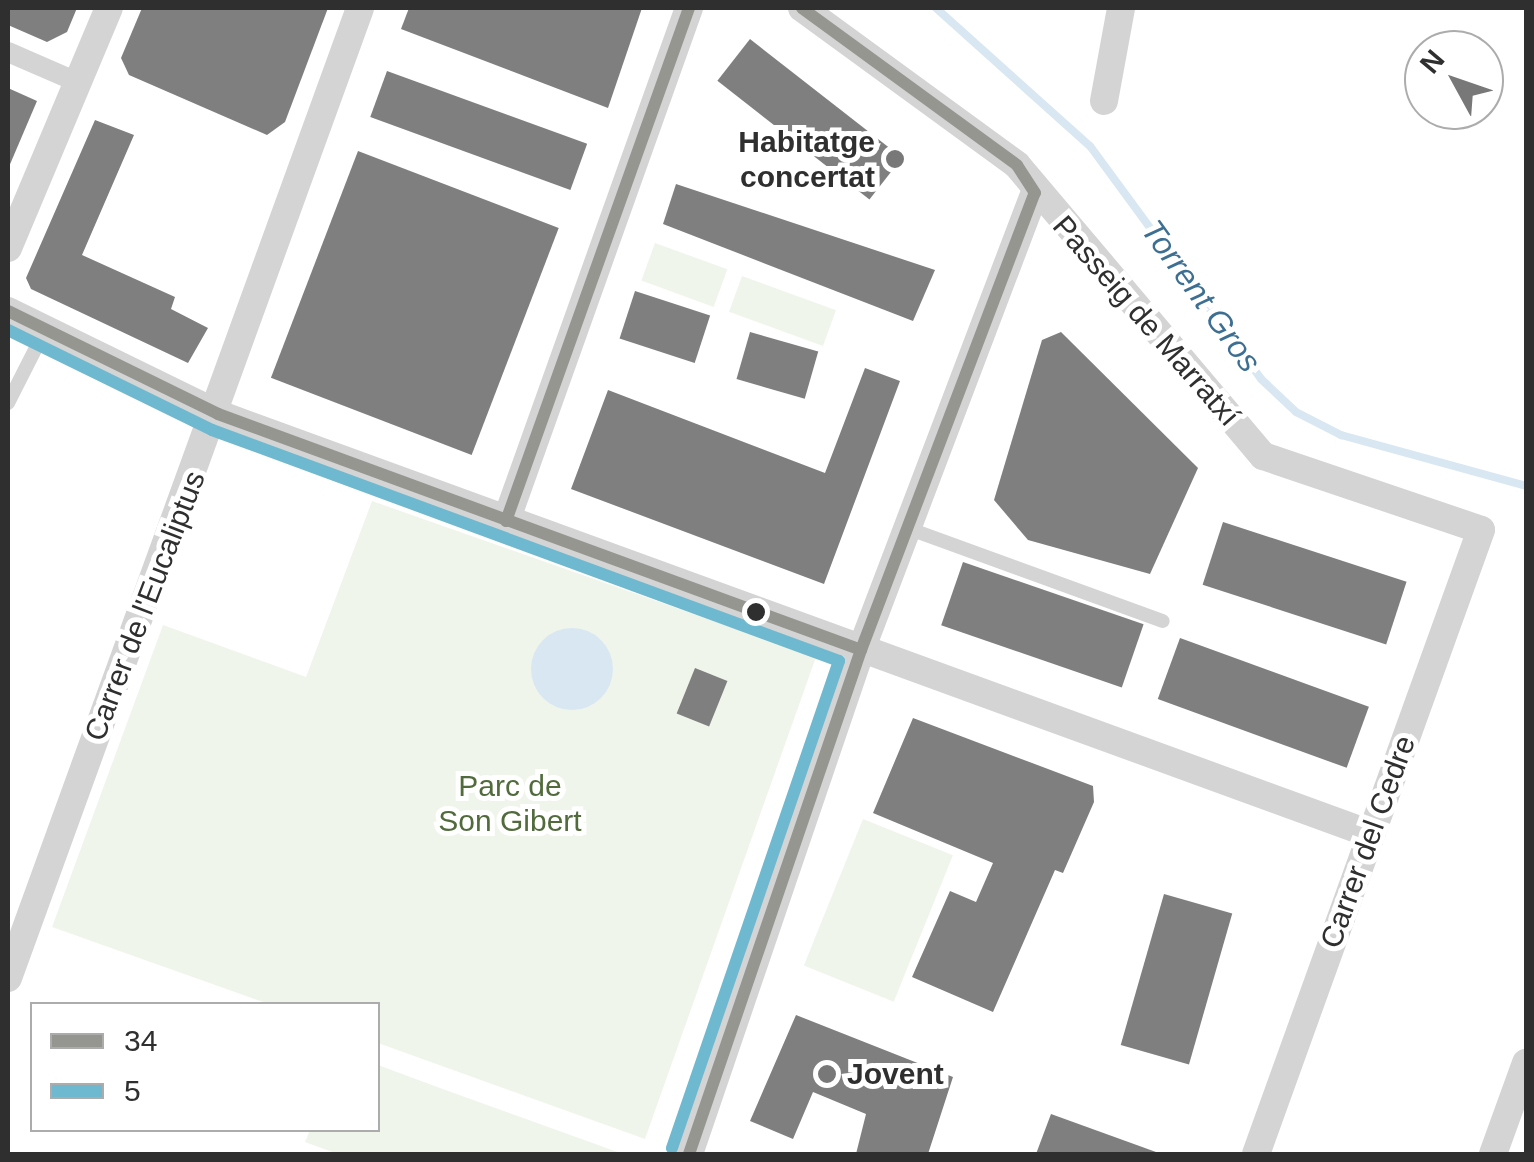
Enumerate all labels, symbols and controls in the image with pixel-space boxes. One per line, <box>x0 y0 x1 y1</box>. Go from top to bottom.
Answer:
north arrow <box>1404 30 1504 130</box>
text: N <box>1414 44 1451 79</box>
place label: Habitatge concertat <box>738 124 875 194</box>
marker: Habitatge concertat <box>884 148 906 170</box>
street label: Passeig de Marratxí <box>1045 209 1247 433</box>
water label: Torrent Gros <box>1133 213 1269 379</box>
street label: Carrer de l'Eucaliptus <box>77 466 213 746</box>
unlabelled marker <box>746 602 766 622</box>
street label: Carrer del Cedre <box>1313 731 1423 953</box>
park label: Parc de Son Gibert <box>438 768 582 838</box>
legend <box>30 1002 380 1132</box>
text: 34 <box>124 1024 157 1057</box>
place label: Jovent <box>847 1056 944 1092</box>
marker: Jovent <box>816 1063 838 1085</box>
text: 5 <box>124 1074 141 1107</box>

